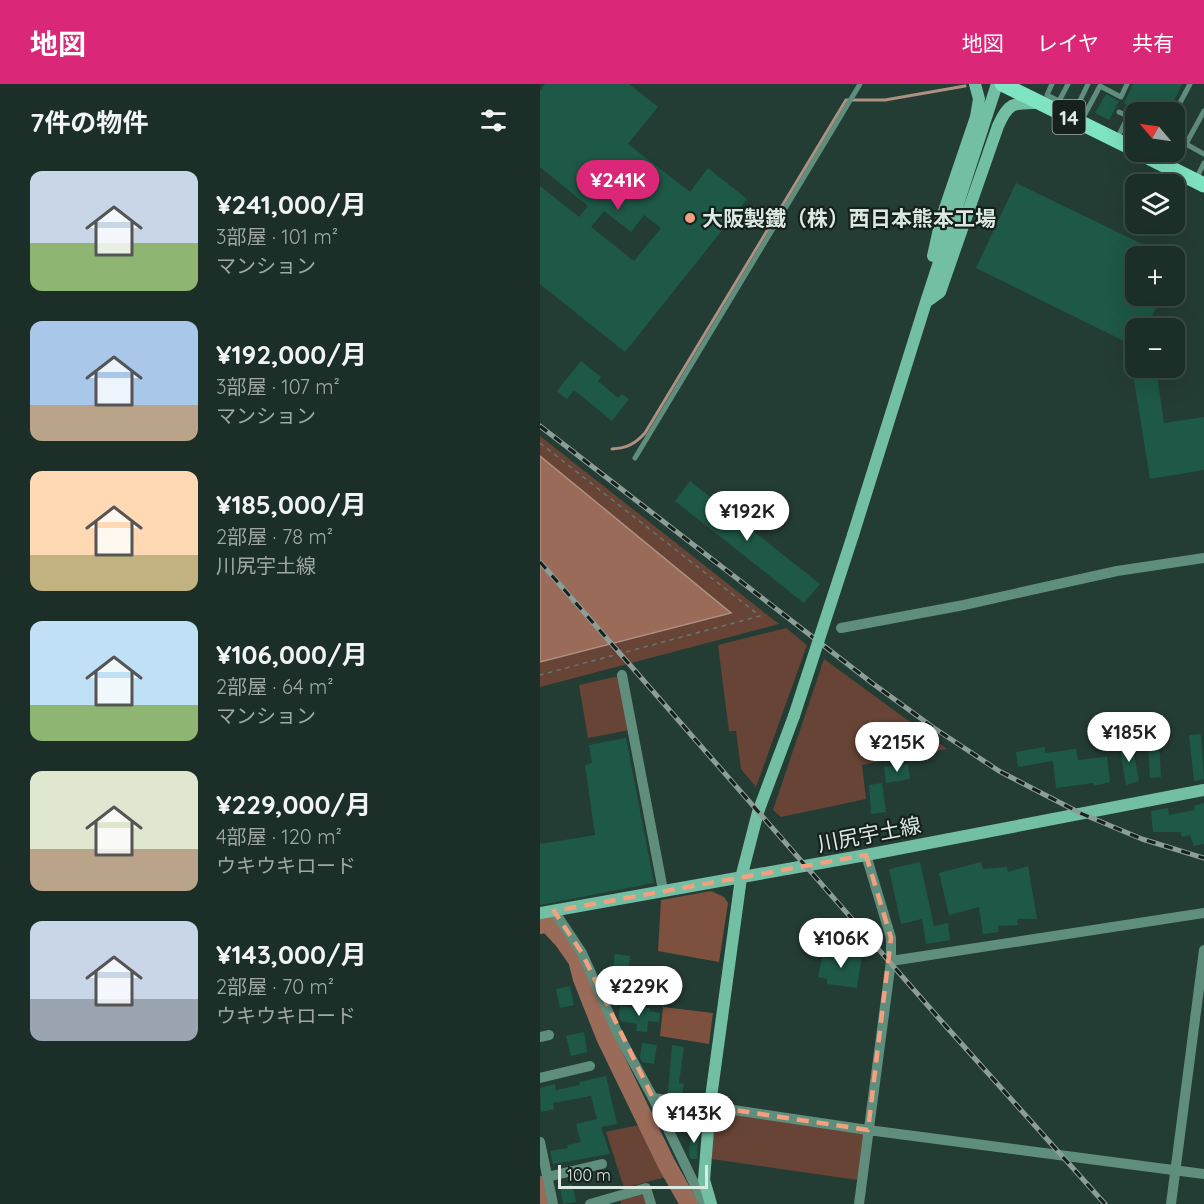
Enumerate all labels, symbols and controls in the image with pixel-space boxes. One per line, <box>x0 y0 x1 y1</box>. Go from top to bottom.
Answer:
text: 地図 <box>30 26 86 61</box>
text: 地図 <box>962 30 1004 56</box>
text: レイヤ <box>1037 30 1099 56</box>
text: 共有 <box>1132 30 1174 56</box>
road number: 14 <box>1052 100 1086 134</box>
north arrow <box>1125 102 1185 162</box>
map controls <box>1125 102 1185 378</box>
icon: filters <box>477 104 510 137</box>
text: 7件の物件 <box>30 106 148 139</box>
pin: ¥241K <box>576 160 660 211</box>
text: ¥241K <box>590 167 646 192</box>
button: layers <box>1125 174 1185 234</box>
text: ¥241,000/月 <box>216 188 367 221</box>
icon: home <box>78 195 150 267</box>
place label: 大阪製鐵（株）西日本熊本工場 <box>702 205 996 231</box>
marker: 大阪製鐵（株）西日本熊本工場 <box>683 211 697 225</box>
text: 3部屋 · 101 m² <box>216 224 338 249</box>
button: + <box>1125 246 1185 306</box>
text: マンション <box>216 253 316 278</box>
button: − <box>1125 318 1185 378</box>
text: ¥192,000/月 <box>216 338 367 371</box>
icon: home <box>78 345 150 417</box>
text: 3部屋 · 107 m² <box>216 374 340 399</box>
text: マンション <box>216 403 316 428</box>
text: ¥185,000/月 <box>216 488 367 521</box>
pin: ¥192K <box>705 491 789 542</box>
icon: home <box>78 495 150 567</box>
text: ¥192K <box>719 498 775 523</box>
text: 2部屋 · 78 m² <box>216 524 333 549</box>
text: 川尻宇土線 <box>216 553 316 578</box>
text: ¥106,000/月 <box>216 638 368 671</box>
icon: home <box>78 645 150 717</box>
text: 2部屋 · 64 m² <box>216 674 334 699</box>
text: マンション <box>216 703 316 728</box>
pin: ¥185K <box>1087 712 1171 763</box>
text: ¥185K <box>1101 719 1157 744</box>
pin: ¥215K <box>855 722 939 773</box>
text: ¥215K <box>869 729 925 754</box>
text: ¥229,000/月 <box>216 788 371 821</box>
icon: home <box>78 795 150 867</box>
street label: 川尻宇土線 <box>815 811 923 857</box>
text: 4部屋 · 120 m² <box>216 824 342 849</box>
text: ウキウキロード <box>216 853 356 878</box>
pin: ¥106K <box>799 918 883 969</box>
text: ¥106K <box>813 925 869 950</box>
text: ¥143,000/月 <box>216 938 367 971</box>
icon: home <box>78 945 150 1017</box>
pin: ¥229K <box>597 966 681 1017</box>
text: ¥229K <box>609 973 669 998</box>
text: 2部屋 · 70 m² <box>216 974 334 999</box>
text: ウキウキロード <box>216 1003 356 1028</box>
pin: ¥143K <box>652 1093 736 1144</box>
text: ¥143K <box>666 1100 722 1125</box>
scale bar <box>558 1162 708 1190</box>
text: 100 m <box>567 1165 611 1185</box>

